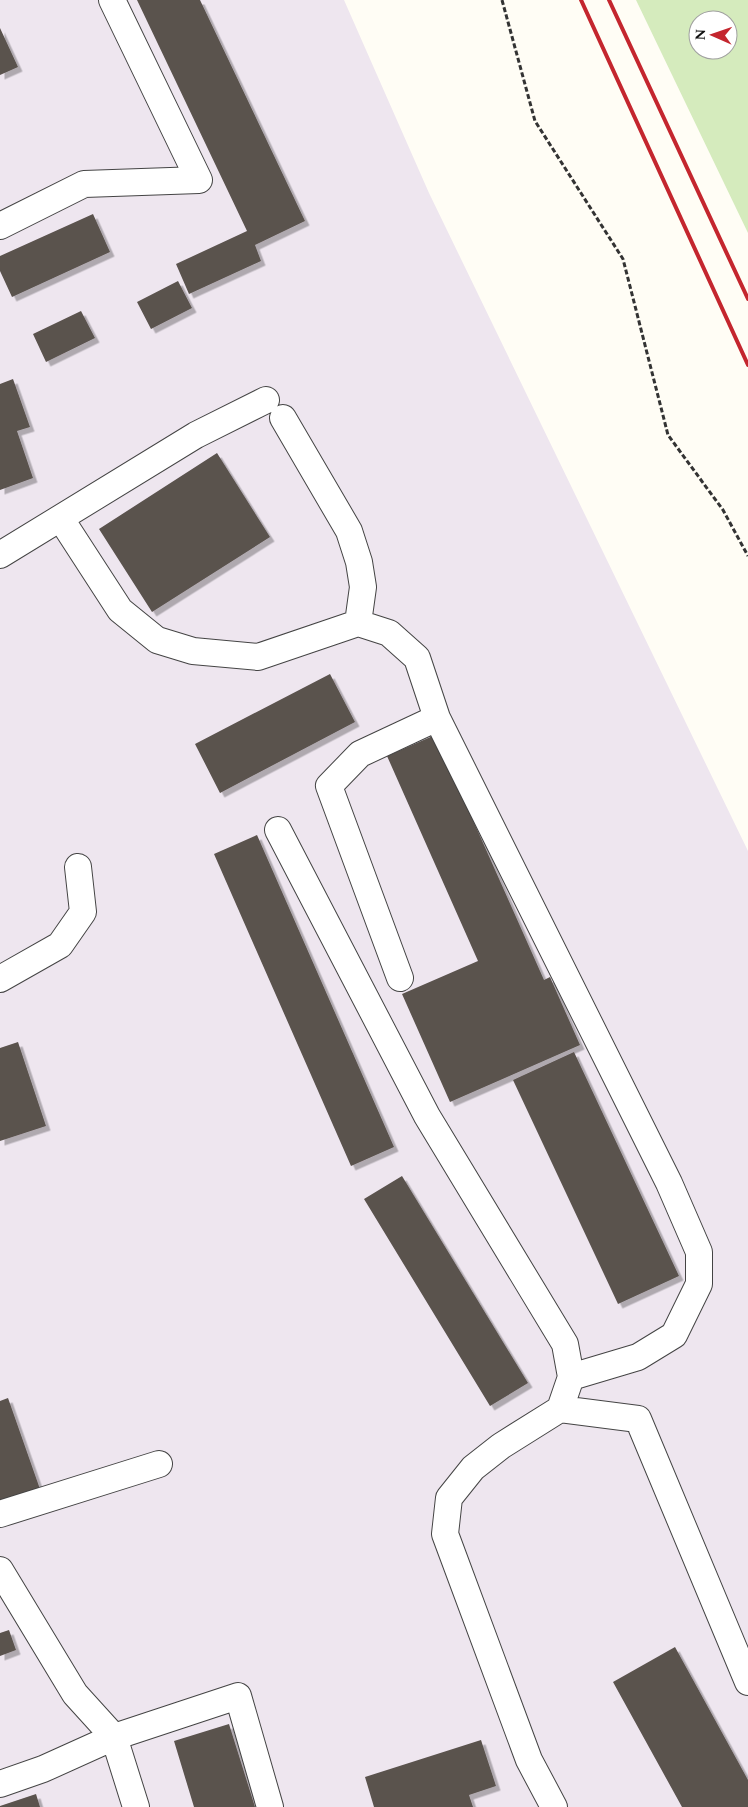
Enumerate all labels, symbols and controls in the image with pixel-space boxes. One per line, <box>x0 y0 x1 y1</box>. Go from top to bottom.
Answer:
north arrow <box>688 10 738 60</box>
text: N <box>690 28 711 41</box>

